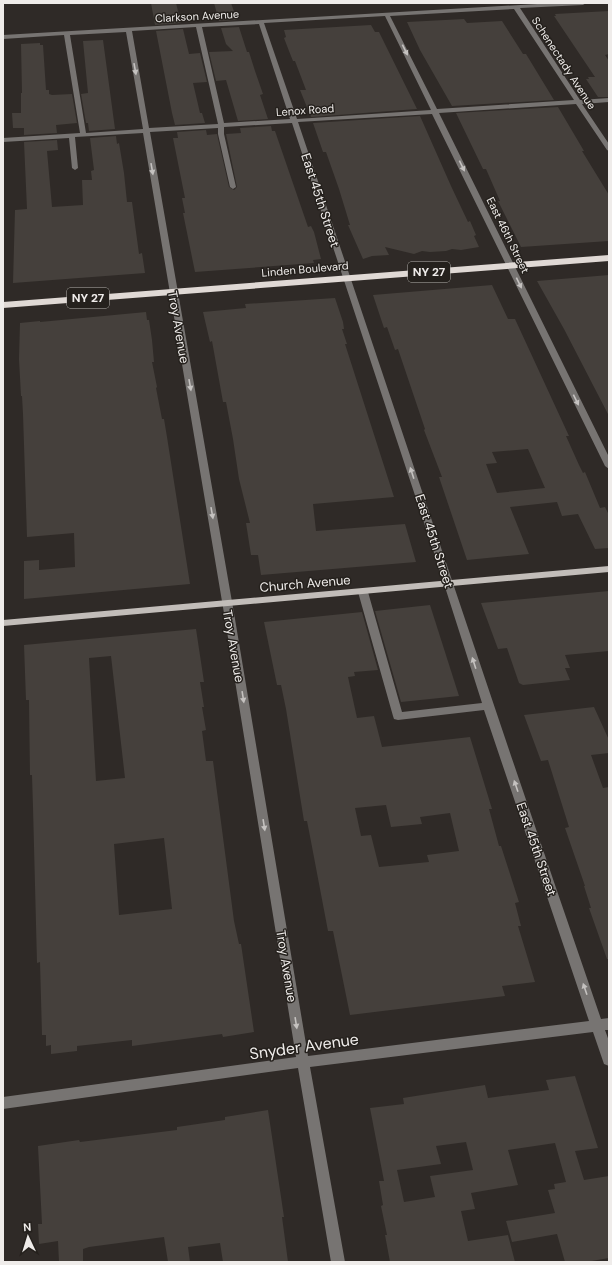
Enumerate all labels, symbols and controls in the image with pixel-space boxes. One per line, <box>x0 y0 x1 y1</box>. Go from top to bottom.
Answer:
street label: Clarkson Avenue <box>155 7 239 25</box>
street label: Schenectady Avenue <box>529 14 599 112</box>
one-way arrow <box>401 44 408 55</box>
one-way arrow <box>132 62 138 75</box>
street label: Lenox Road <box>275 101 335 119</box>
street label: East 45th Street <box>297 151 344 249</box>
one-way arrow <box>459 160 465 172</box>
one-way arrow <box>150 163 156 175</box>
street label: East 46th Street <box>484 195 532 275</box>
street label: Linden Boulevard <box>261 258 349 280</box>
road number: NY 27 <box>408 262 450 282</box>
one-way arrow <box>516 277 522 289</box>
road number: NY 27 <box>67 288 109 308</box>
street label: Troy Avenue <box>164 290 193 365</box>
one-way arrow <box>187 379 193 391</box>
one-way arrow <box>573 394 580 405</box>
one-way arrow <box>409 466 415 478</box>
street label: East 45th Street <box>411 492 458 590</box>
one-way arrow <box>209 507 215 520</box>
street label: Church Avenue <box>259 571 351 596</box>
street label: Troy Avenue <box>219 609 248 684</box>
one-way arrow <box>471 657 477 669</box>
one-way arrow <box>240 691 246 703</box>
one-way arrow <box>512 780 518 792</box>
street label: East 45th Street <box>513 800 561 898</box>
one-way arrow <box>261 819 267 831</box>
street label: Troy Avenue <box>272 929 301 1004</box>
one-way arrow <box>582 982 588 994</box>
one-way arrow <box>293 1017 299 1029</box>
street label: Snyder Avenue <box>248 1028 360 1065</box>
north arrow <box>8 1217 48 1257</box>
text: N <box>23 1220 32 1234</box>

